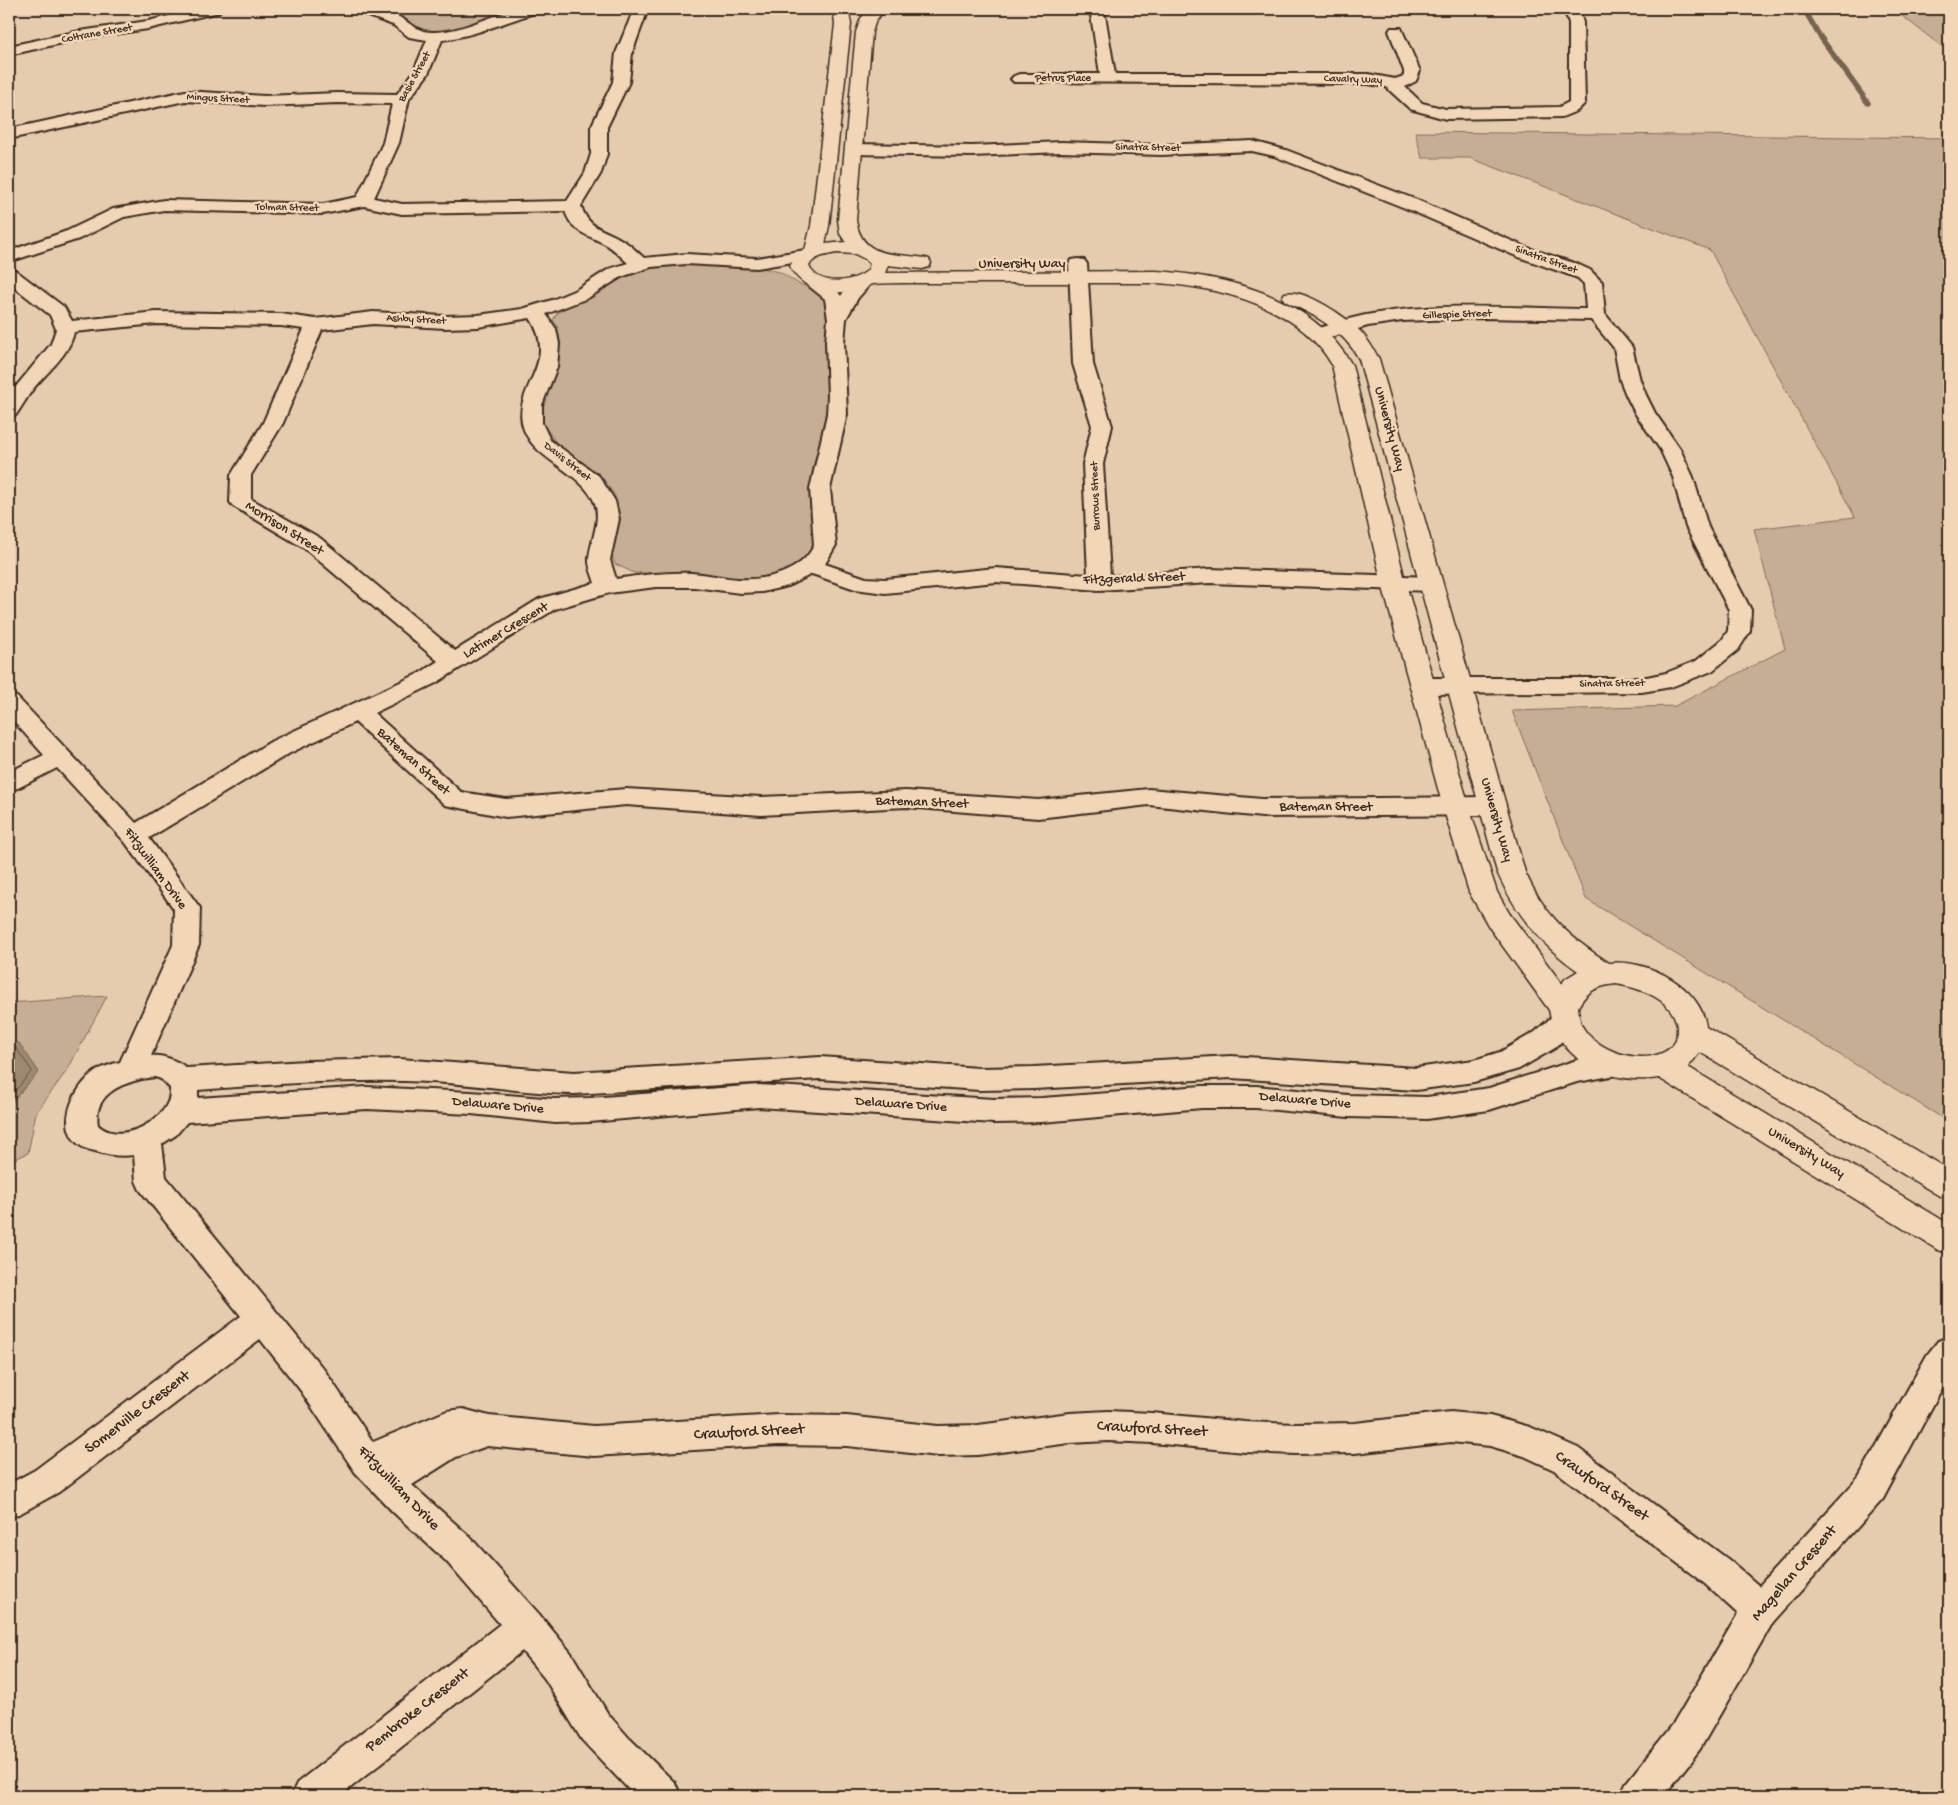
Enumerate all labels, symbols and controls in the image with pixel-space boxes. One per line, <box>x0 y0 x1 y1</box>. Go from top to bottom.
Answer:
street label: Coltrane Street <box>61 22 135 46</box>
street label: Basie Street <box>396 48 435 105</box>
street label: Petrus Place <box>1034 73 1091 85</box>
street label: Cavalry Way <box>1324 73 1383 87</box>
street label: Mingus Street <box>186 91 251 107</box>
street label: Sinatra Street <box>1115 141 1182 155</box>
street label: Tolman Street <box>254 201 320 215</box>
street label: Sinatra Street <box>1513 243 1580 277</box>
street label: University Way <box>979 256 1066 273</box>
street label: Gillespie Street <box>1422 308 1493 322</box>
street label: Ashby Street <box>386 312 448 328</box>
street label: University Way <box>1370 385 1408 473</box>
street label: Davis Street <box>540 439 594 485</box>
street label: Burrows Street <box>1089 460 1103 532</box>
street label: Morrison Street <box>241 498 328 561</box>
street label: Fitzgerald Street <box>1082 569 1187 589</box>
street label: Latimer Crescent <box>460 598 553 663</box>
street label: Sinatra Street <box>1579 677 1646 691</box>
street label: Bateman Street <box>372 724 454 800</box>
street label: University Way <box>1476 776 1516 864</box>
street label: Bateman Street <box>874 793 970 813</box>
street label: Bateman Street <box>1279 799 1374 816</box>
street label: Fitzwilliam Drive <box>119 824 191 914</box>
street label: Delaware Drive <box>1258 1088 1352 1114</box>
street label: Delaware Drive <box>451 1093 545 1119</box>
street label: Delaware Drive <box>854 1093 948 1117</box>
street label: University Way <box>1764 1123 1848 1183</box>
street label: Somerville Crescent <box>82 1366 196 1459</box>
street label: Crawford Street <box>1096 1418 1209 1442</box>
street label: Crawford Street <box>693 1421 806 1445</box>
street label: Fitzwilliam Drive <box>352 1442 444 1536</box>
street label: Crawford Street <box>1550 1448 1653 1527</box>
street label: Magellan Crescent <box>1748 1521 1843 1626</box>
street label: Pembroke Crescent <box>362 1664 475 1758</box>

